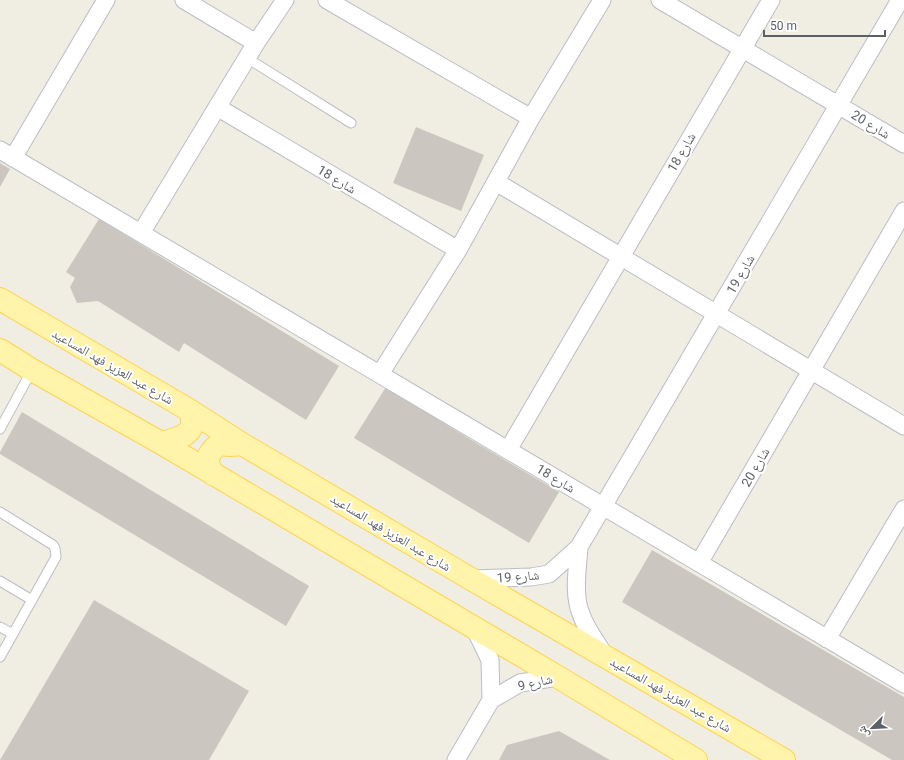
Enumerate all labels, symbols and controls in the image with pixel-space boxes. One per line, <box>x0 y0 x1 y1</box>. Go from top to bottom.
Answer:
scale bar <box>764 12 885 38</box>
text: 50 m <box>770 19 797 33</box>
street label: شارع 20 <box>848 107 893 144</box>
street label: شارع 18 <box>664 130 700 175</box>
street label: شارع 18 <box>314 162 359 199</box>
street label: شارع 19 <box>723 252 759 297</box>
street label: شارع عبد العزيز فهد المساعيد <box>48 326 176 409</box>
street label: شارع 20 <box>738 445 774 490</box>
street label: شارع 18 <box>533 461 578 498</box>
street label: شارع عبد العزيز فهد المساعيد <box>327 491 454 576</box>
street label: شارع 19 <box>496 568 540 587</box>
street label: شارع عبد العزيز فهد المساعيد <box>606 654 734 737</box>
street label: شارع 9 <box>516 671 554 696</box>
north arrow <box>852 708 892 748</box>
text: ش <box>855 723 873 740</box>

